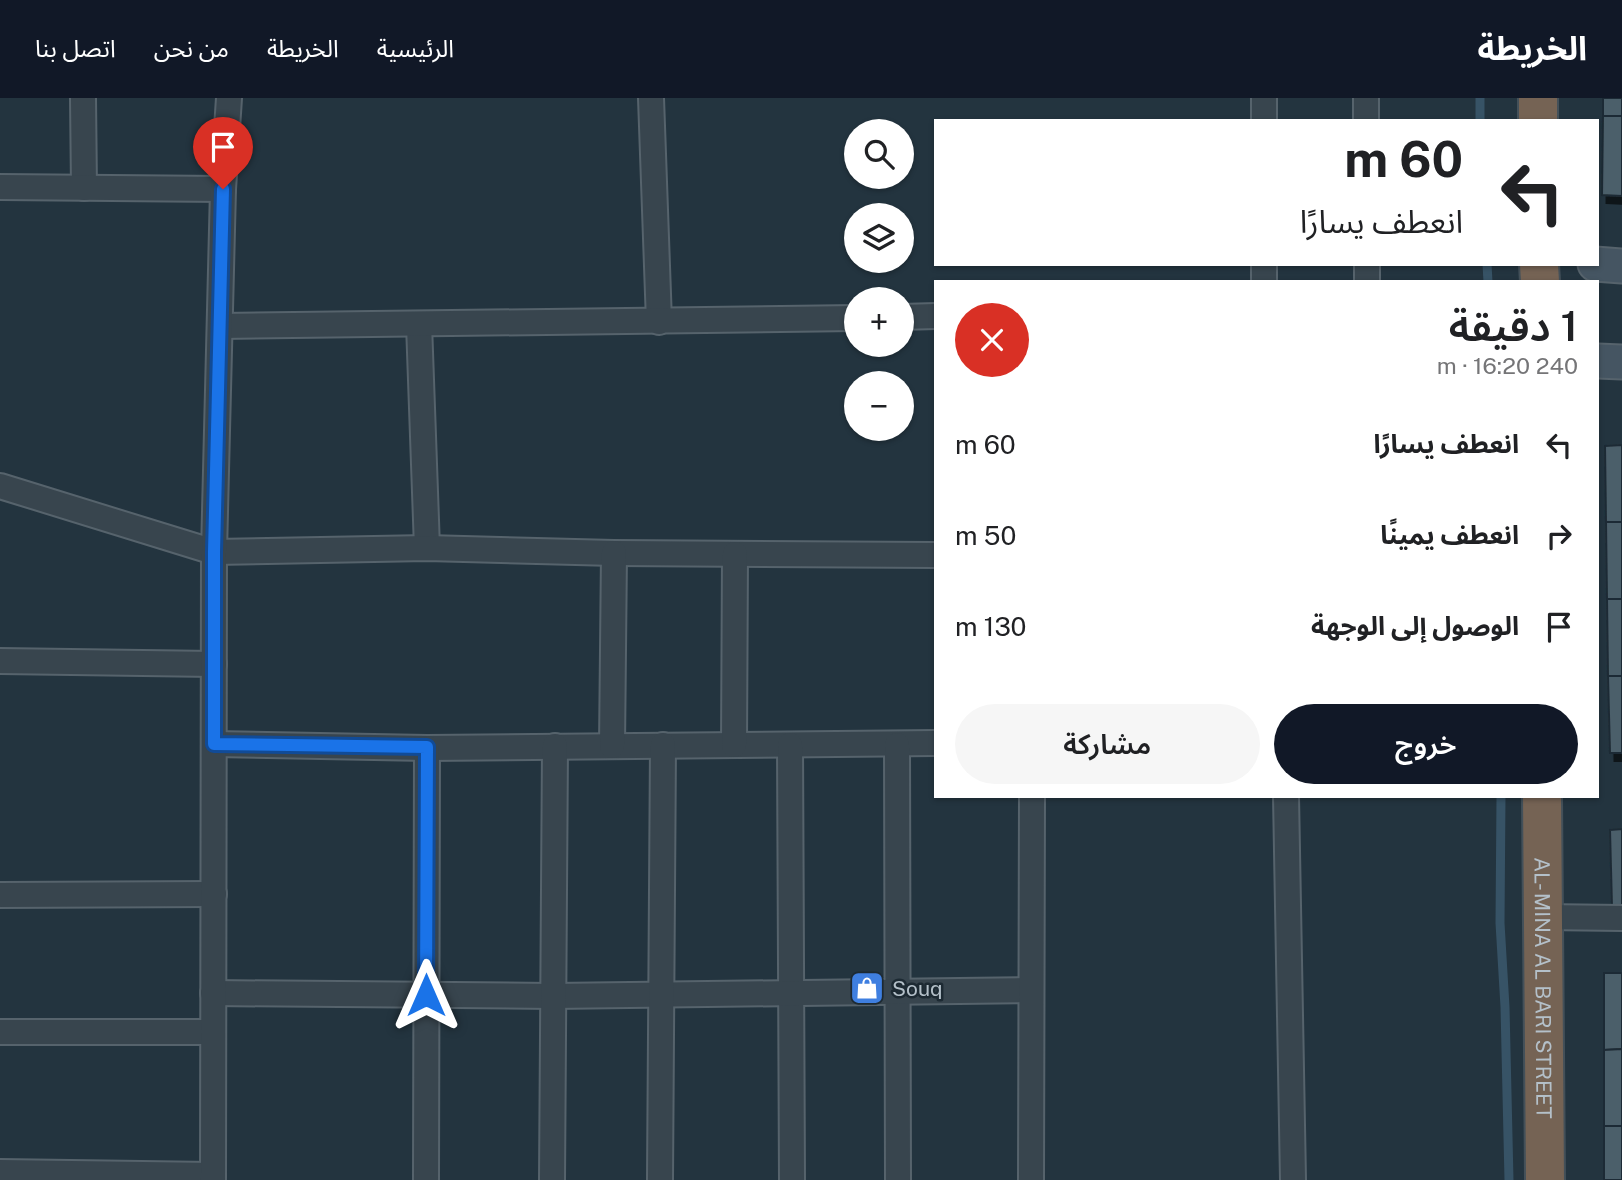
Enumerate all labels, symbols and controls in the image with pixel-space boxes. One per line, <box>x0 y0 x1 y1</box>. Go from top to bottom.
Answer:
text: الخريطة <box>1477 29 1587 67</box>
text: اتصل بنا <box>35 34 116 62</box>
text: من نحن <box>154 34 229 62</box>
text: الخريطة <box>267 34 339 62</box>
text: الرئيسية <box>377 34 454 62</box>
pin <box>193 117 253 189</box>
map controls <box>844 119 914 441</box>
button: search <box>844 119 914 189</box>
icon: arrive <box>204 128 242 166</box>
text: 60 m <box>1344 130 1463 188</box>
icon: left <box>1487 147 1578 238</box>
button: layers <box>844 203 914 273</box>
text: انعطف يسارًا <box>1300 203 1463 240</box>
button: + <box>844 287 914 357</box>
text: 1 دقيقة <box>1449 301 1578 350</box>
button: close <box>955 303 1029 377</box>
text: 240 m · 16:20 <box>1437 352 1578 379</box>
button: − <box>844 371 914 441</box>
icon: left <box>1540 426 1578 464</box>
text: انعطف يسارًا <box>1373 428 1519 459</box>
text: 60 m <box>955 429 1016 460</box>
icon: right <box>1540 517 1578 555</box>
text: انعطف يمينًا <box>1380 519 1519 550</box>
text: 50 m <box>955 520 1016 551</box>
icon: arrive <box>1540 608 1578 646</box>
text: الوصول إلى الوجهة <box>1311 610 1519 641</box>
text: 130 m <box>955 611 1027 642</box>
button: مشاركة <box>955 704 1260 784</box>
button: خروج <box>1274 704 1578 784</box>
street label: AL- MINA AL BARI STREET <box>1530 857 1557 1119</box>
position arrow <box>389 958 463 1032</box>
shop icon: Souq <box>848 969 886 1007</box>
place label: Souq <box>892 976 943 1001</box>

